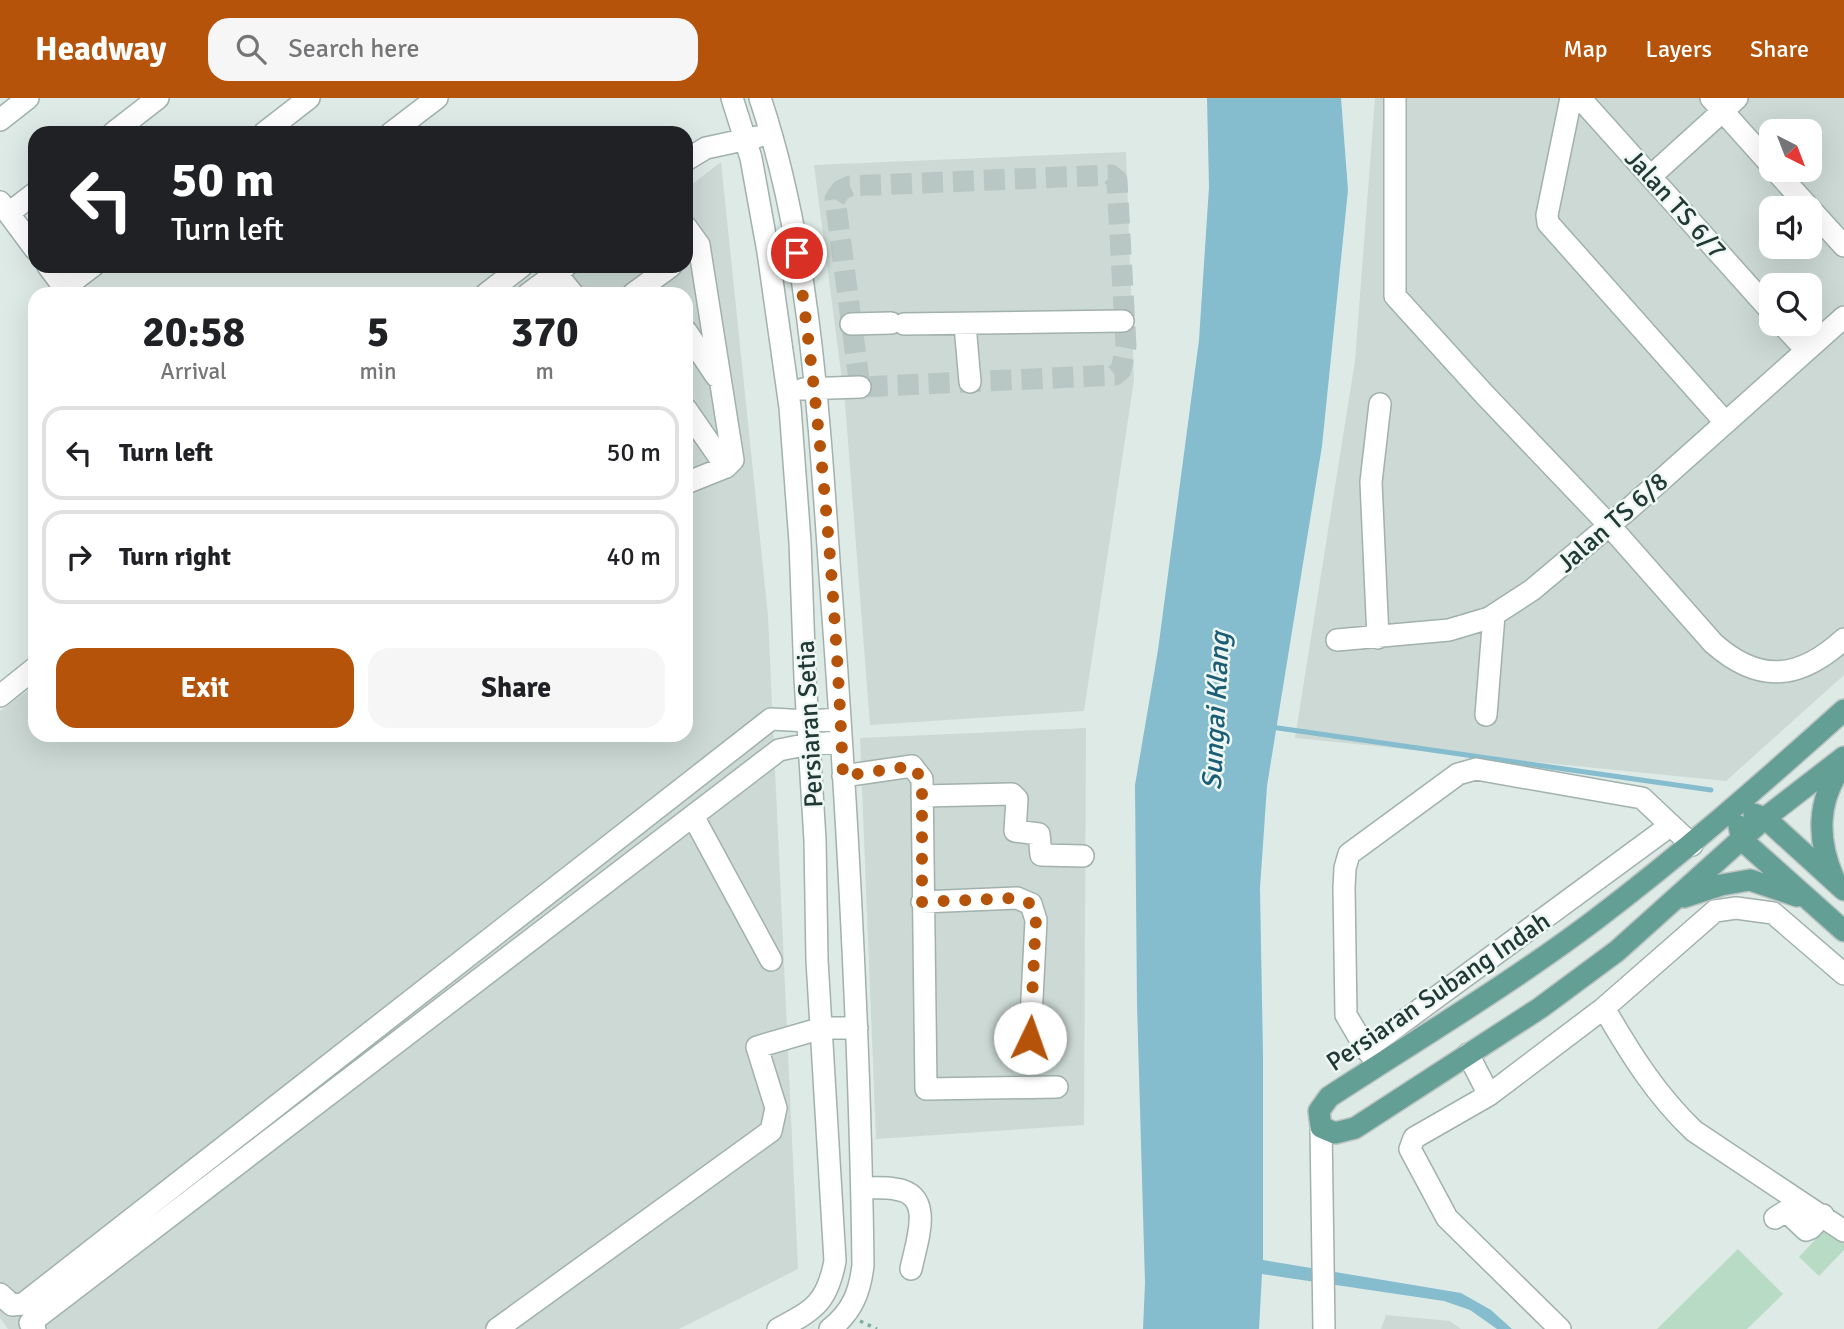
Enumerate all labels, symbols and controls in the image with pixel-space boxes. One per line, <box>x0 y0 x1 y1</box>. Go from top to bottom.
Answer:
search box <box>208 18 698 81</box>
text: Headway <box>35 29 166 70</box>
icon: search <box>232 30 270 68</box>
text: Search here <box>288 33 419 65</box>
text: Map <box>1563 34 1608 64</box>
text: Layers <box>1646 34 1712 64</box>
text: Share <box>1750 34 1809 64</box>
north arrow <box>1759 119 1822 182</box>
map controls <box>1759 119 1822 336</box>
street label: Jalan TS 6/7 <box>1618 143 1733 266</box>
text: 50 m <box>171 150 274 210</box>
icon: left <box>56 154 147 245</box>
button: sound <box>1759 196 1822 259</box>
text: Turn left <box>171 210 284 249</box>
pin <box>767 223 827 283</box>
icon: arrive <box>778 234 816 272</box>
button: search <box>1759 273 1822 336</box>
text: 20:58 <box>142 307 245 358</box>
text: 5 <box>367 307 389 358</box>
text: 370 <box>511 307 579 358</box>
text: Arrival <box>161 357 227 386</box>
text: min <box>359 357 397 386</box>
text: m <box>536 357 554 386</box>
icon: left <box>60 434 98 472</box>
text: Turn left <box>119 437 213 469</box>
text: 50 m <box>606 437 661 469</box>
street label: Jalan TS 6/8 <box>1550 466 1675 580</box>
icon: right <box>60 538 98 576</box>
text: Turn right <box>119 541 231 573</box>
text: 40 m <box>606 541 661 573</box>
water label: Sungai Klang <box>1195 629 1237 791</box>
street label: Persiaran Setia <box>790 639 830 809</box>
button: Exit <box>56 648 354 728</box>
button: Share <box>368 648 665 728</box>
street label: Persiaran Subang Indah <box>1321 905 1556 1079</box>
position arrow <box>993 1001 1067 1075</box>

